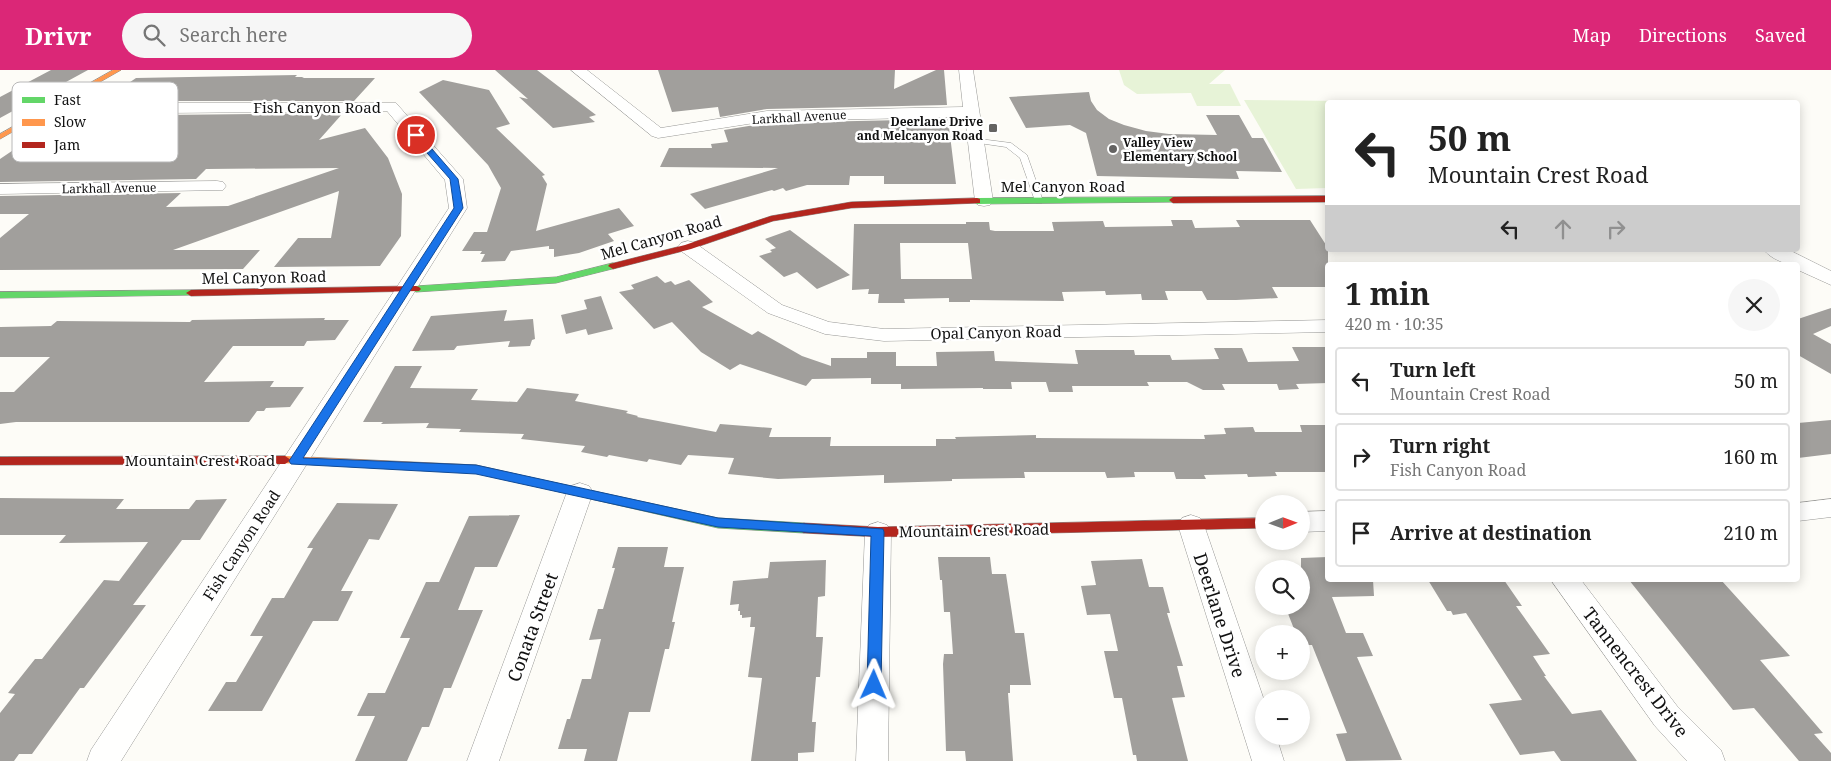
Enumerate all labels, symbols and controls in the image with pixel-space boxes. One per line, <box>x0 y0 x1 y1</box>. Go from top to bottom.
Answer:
search box <box>122 13 472 58</box>
text: Drivr <box>25 19 92 52</box>
icon: search <box>140 21 168 49</box>
text: Search here <box>180 22 287 48</box>
text: Map <box>1573 23 1611 47</box>
text: Directions <box>1639 23 1727 47</box>
text: Saved <box>1755 23 1806 47</box>
legend <box>12 82 178 162</box>
text: Fast <box>54 90 81 109</box>
street label: Fish Canyon Road <box>253 97 381 117</box>
street label: Larkhall Avenue <box>751 106 847 128</box>
text: Slow <box>54 112 87 131</box>
place label: Deerlane Drive and Melcanyon Road <box>857 113 983 144</box>
pin <box>395 114 437 156</box>
text: 50 m <box>1428 114 1511 161</box>
icon: left <box>1345 120 1410 185</box>
icon: arrive <box>402 121 430 149</box>
marker: Deerlane Drive and Melcanyon Road <box>987 122 999 134</box>
place label: Valley View Elementary School <box>1123 134 1238 165</box>
text: Jam <box>53 135 80 154</box>
marker: Valley View Elementary School <box>1107 143 1119 155</box>
text: Mountain Crest Road <box>1428 159 1649 189</box>
street label: Mel Canyon Road <box>1001 176 1125 196</box>
street label: Larkhall Avenue <box>61 179 157 197</box>
street label: Mel Canyon Road <box>598 210 724 264</box>
icon: left <box>1496 215 1524 243</box>
icon: ahead <box>1549 215 1577 243</box>
icon: right <box>1602 215 1630 243</box>
street label: Mel Canyon Road <box>202 266 326 288</box>
text: 1 min <box>1345 273 1430 314</box>
button: close <box>1728 279 1780 331</box>
text: 420 m · 10:35 <box>1345 313 1444 335</box>
street label: Opal Canyon Road <box>930 321 1062 343</box>
text: Turn left <box>1390 357 1476 383</box>
icon: left <box>1347 367 1375 395</box>
text: 50 m <box>1734 368 1778 394</box>
text: Mountain Crest Road <box>1390 383 1550 405</box>
text: Turn right <box>1390 433 1490 459</box>
icon: right <box>1347 443 1375 471</box>
text: 160 m <box>1723 444 1778 470</box>
street label: Mountain Crest Road <box>125 450 275 470</box>
text: Fish Canyon Road <box>1390 459 1526 481</box>
street label: Fish Canyon Road <box>198 486 284 604</box>
north arrow <box>1255 495 1310 550</box>
map controls <box>1255 495 1310 745</box>
street label: Mountain Crest Road <box>899 519 1049 541</box>
icon: arrive <box>1347 519 1375 547</box>
text: Arrive at destination <box>1390 520 1592 546</box>
text: 210 m <box>1723 520 1778 546</box>
street label: Deerlane Drive <box>1189 550 1251 680</box>
button: search <box>1255 560 1310 615</box>
street label: Conata Street <box>501 569 563 685</box>
street label: Tannencrest Drive <box>1578 602 1694 742</box>
button: + <box>1255 625 1310 680</box>
position arrow <box>847 658 899 710</box>
button: − <box>1255 690 1310 745</box>

